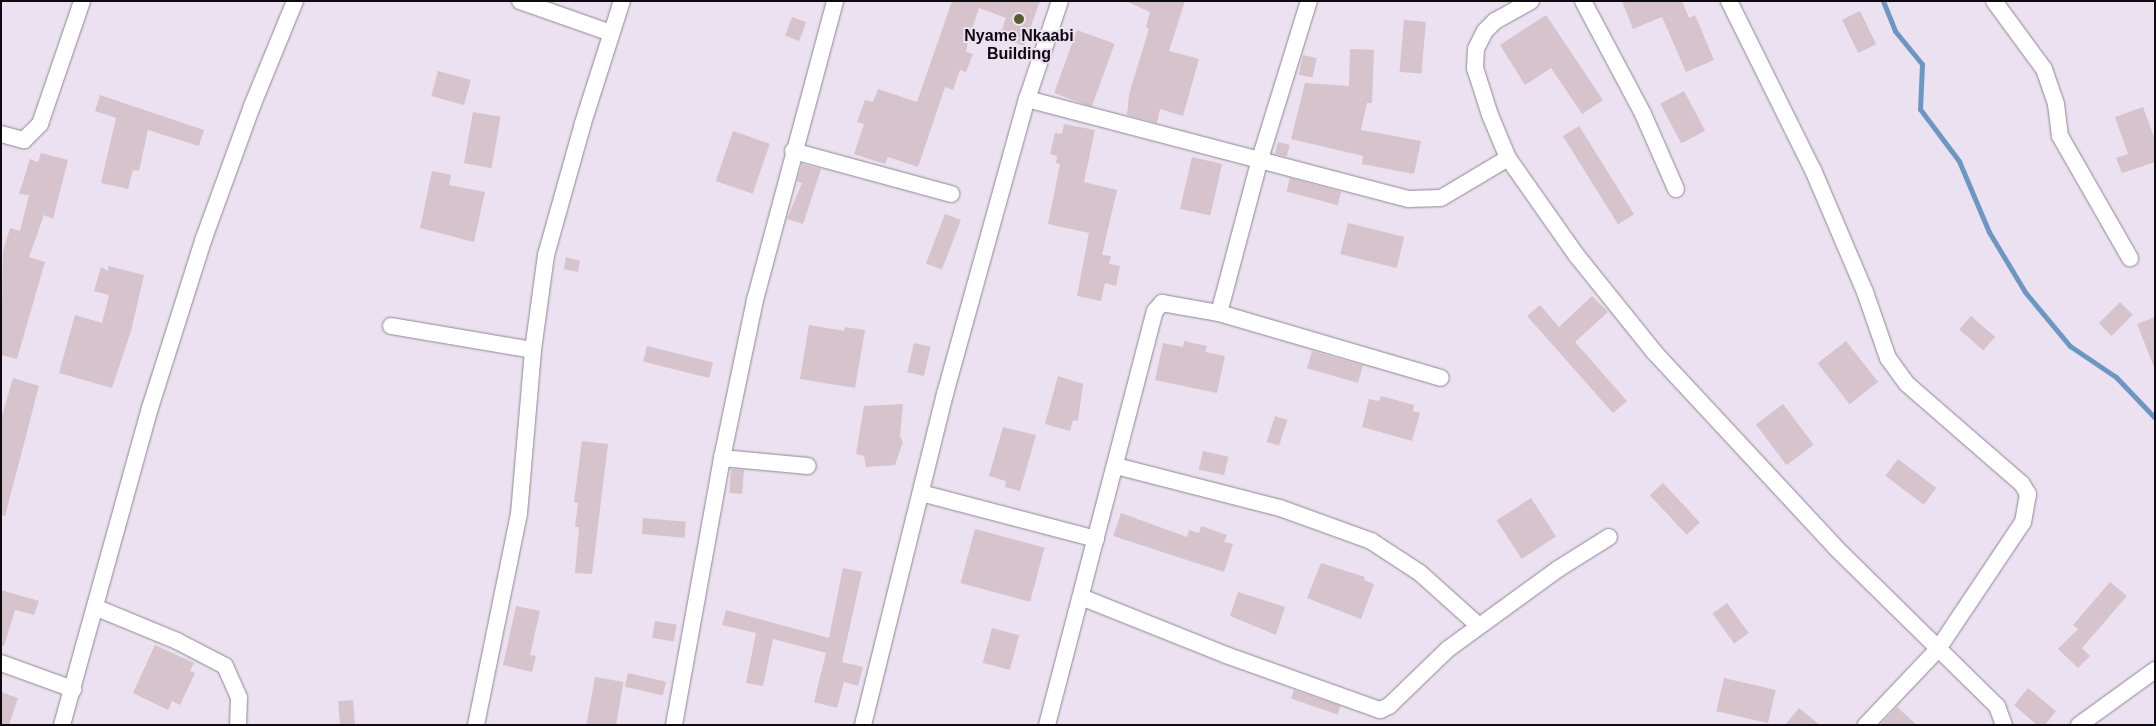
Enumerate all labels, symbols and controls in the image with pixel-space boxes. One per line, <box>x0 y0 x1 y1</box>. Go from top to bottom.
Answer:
marker: Nyame Nkaabi Building <box>1013 13 1025 25</box>
place label: Nyame Nkaabi Building <box>964 26 1074 64</box>

